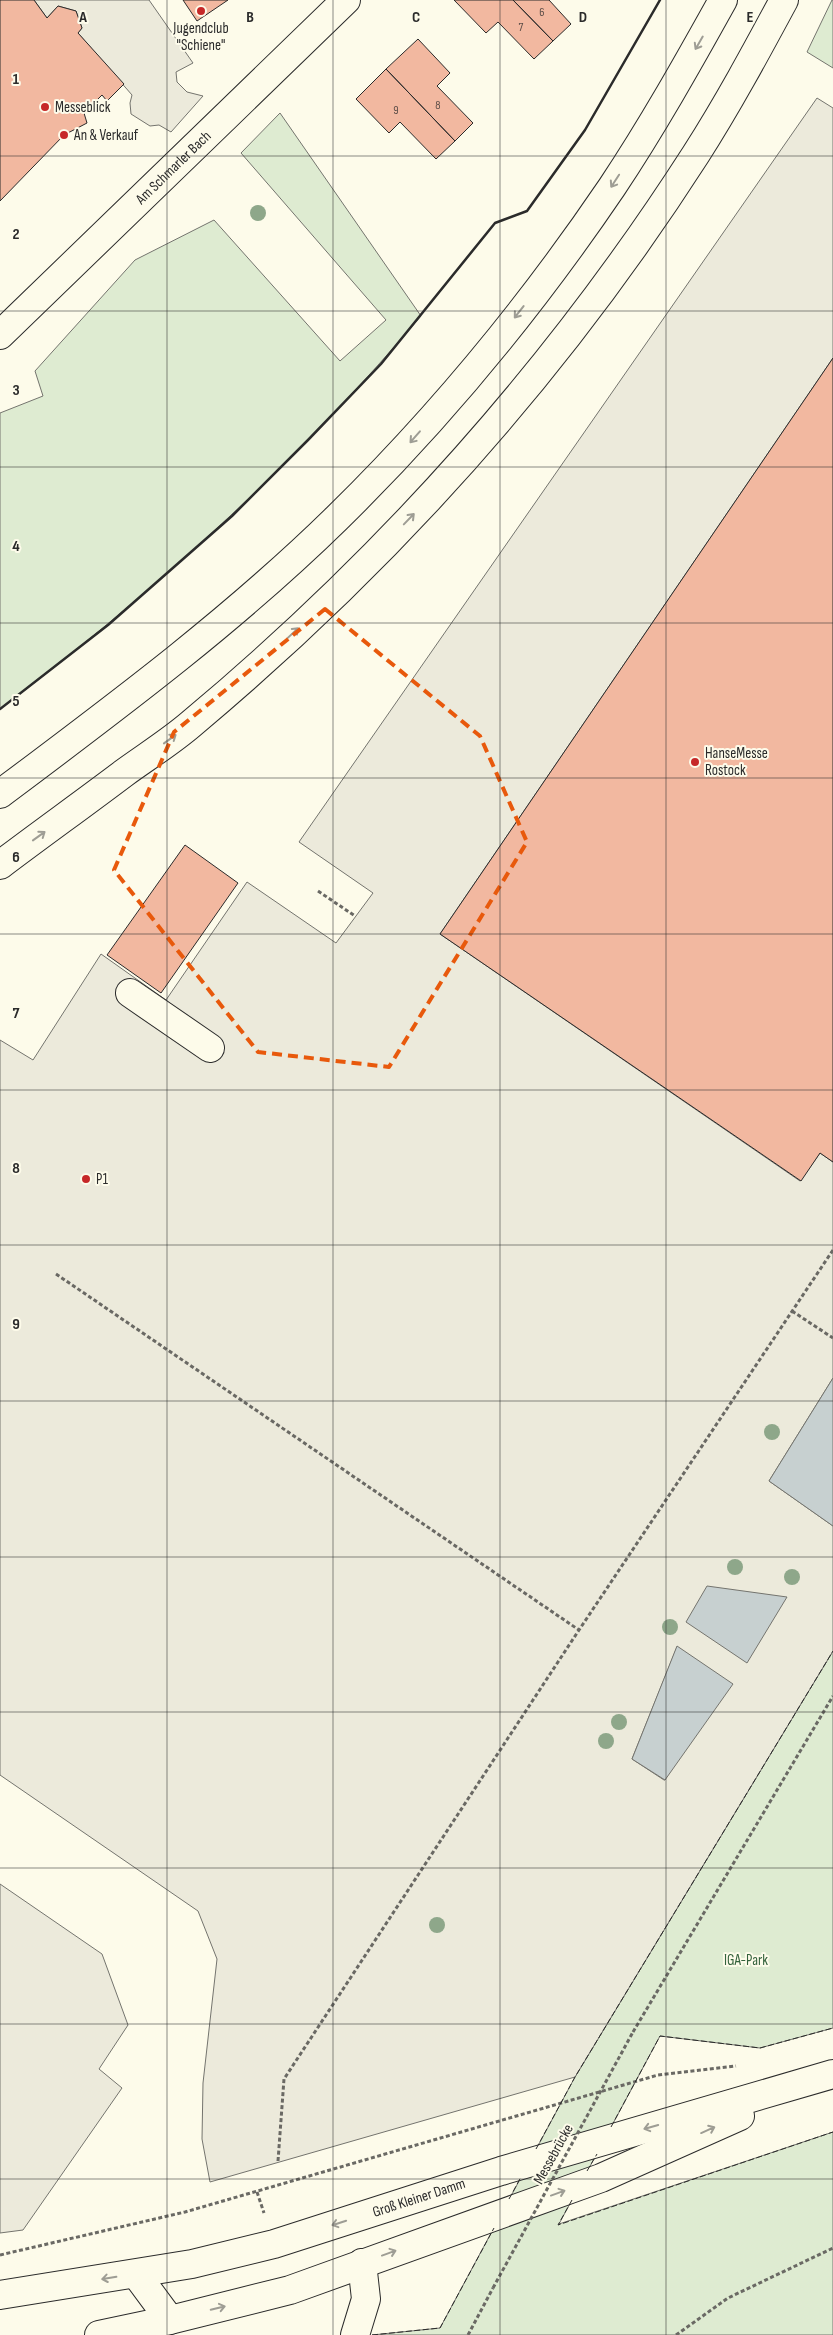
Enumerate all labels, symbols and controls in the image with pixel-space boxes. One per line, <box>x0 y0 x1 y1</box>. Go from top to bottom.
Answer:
marker: Jugendclub "Schiene" <box>195 5 207 17</box>
house number: 6 <box>539 5 545 20</box>
text: A <box>78 8 87 27</box>
text: B <box>246 8 254 27</box>
text: C <box>412 8 420 27</box>
text: D <box>579 8 587 27</box>
text: E <box>747 8 754 27</box>
place label: Jugendclub "Schiene" <box>172 19 229 55</box>
house number: 7 <box>519 20 524 35</box>
one-way arrow <box>694 35 704 49</box>
text: 1 <box>13 70 20 89</box>
place label: Messeblick <box>55 98 111 117</box>
house number: 8 <box>435 98 441 113</box>
marker: Messeblick <box>39 101 51 113</box>
house number: 9 <box>393 103 399 118</box>
place label: An & Verkauf <box>73 126 139 145</box>
street label: Am Schmarler Bach <box>131 127 215 209</box>
marker: An & Verkauf <box>58 129 70 141</box>
one-way arrow <box>610 174 620 188</box>
text: 2 <box>12 225 20 244</box>
one-way arrow <box>513 305 524 318</box>
text: 3 <box>12 381 20 400</box>
one-way arrow <box>409 431 421 444</box>
one-way arrow <box>403 513 415 525</box>
text: 4 <box>12 537 20 556</box>
one-way arrow <box>286 627 299 639</box>
text: 5 <box>12 692 20 711</box>
one-way arrow <box>163 734 176 745</box>
place label: HanseMesse Rostock <box>705 744 768 780</box>
marker: HanseMesse Rostock <box>689 756 701 768</box>
one-way arrow <box>32 830 45 841</box>
text: 6 <box>12 848 20 867</box>
text: 7 <box>13 1004 20 1023</box>
text: 8 <box>12 1159 20 1178</box>
place label: P1 <box>96 1170 109 1189</box>
marker: P1 <box>80 1173 92 1185</box>
text: 9 <box>12 1315 20 1334</box>
park label: IGA-Park <box>724 1951 768 1970</box>
street label: Messebrücke <box>529 2121 578 2188</box>
one-way arrow <box>644 2123 660 2133</box>
one-way arrow <box>700 2125 715 2135</box>
street label: Groß Kleiner Damm <box>370 2174 468 2222</box>
one-way arrow <box>550 2188 566 2197</box>
one-way arrow <box>331 2219 347 2229</box>
one-way arrow <box>381 2248 397 2258</box>
one-way arrow <box>102 2274 118 2284</box>
one-way arrow <box>209 2303 225 2312</box>

